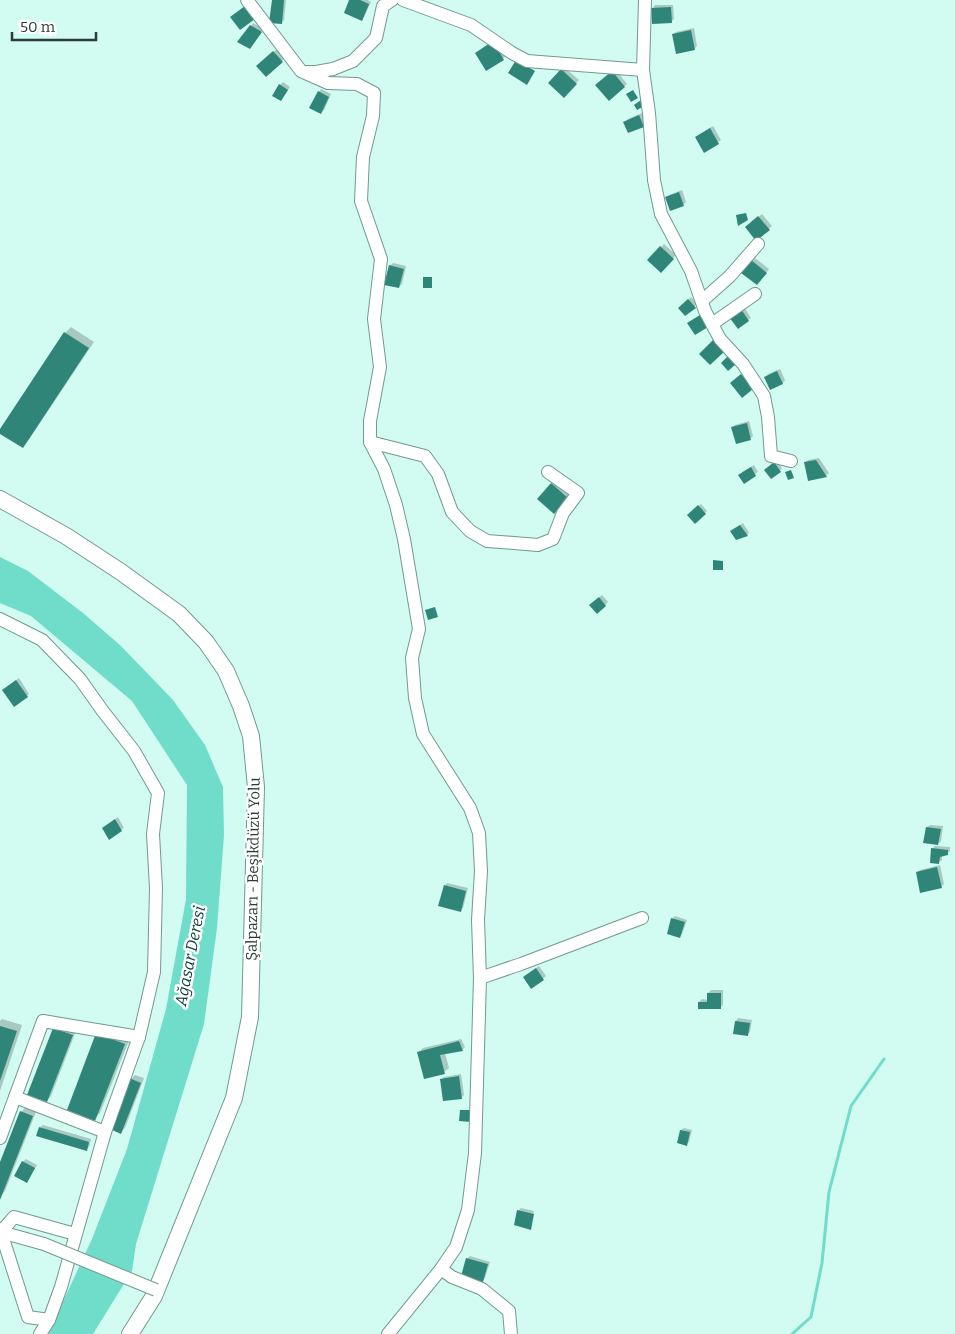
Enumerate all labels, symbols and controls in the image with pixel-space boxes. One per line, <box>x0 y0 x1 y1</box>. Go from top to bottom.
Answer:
scale bar <box>12 10 96 42</box>
text: 50 m <box>20 18 56 36</box>
street label: Şalpazarı - Beşikdüzü Yolu <box>242 777 264 961</box>
water label: Ağasar Deresi <box>171 904 209 1008</box>

